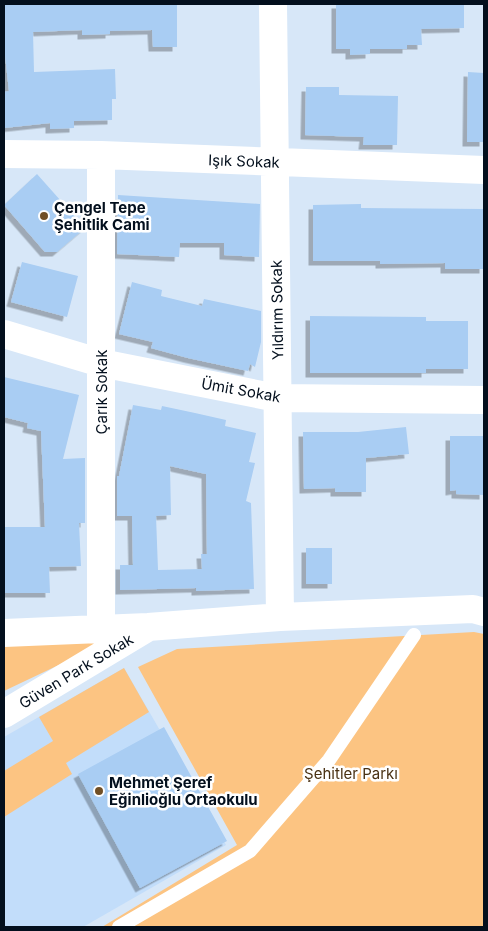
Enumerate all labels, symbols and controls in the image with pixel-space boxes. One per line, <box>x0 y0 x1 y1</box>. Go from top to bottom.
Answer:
street label: Işık Sokak <box>208 150 281 172</box>
place label: Çengel Tepe Şehitlik Cami <box>54 198 150 234</box>
marker: Çengel Tepe Şehitlik Cami <box>38 210 50 222</box>
street label: Yıldırım Sokak <box>267 259 287 360</box>
street label: Çarık Sokak <box>92 349 111 434</box>
street label: Ümit Sokak <box>200 374 283 406</box>
street label: Güven Park Sokak <box>15 629 137 713</box>
park label: Şehitler Parkı <box>304 764 398 783</box>
place label: Mehmet Şeref Eğinlioğlu Ortaokulu <box>109 773 258 809</box>
marker: Mehmet Şeref Eğinlioğlu Ortaokulu <box>93 785 105 797</box>

